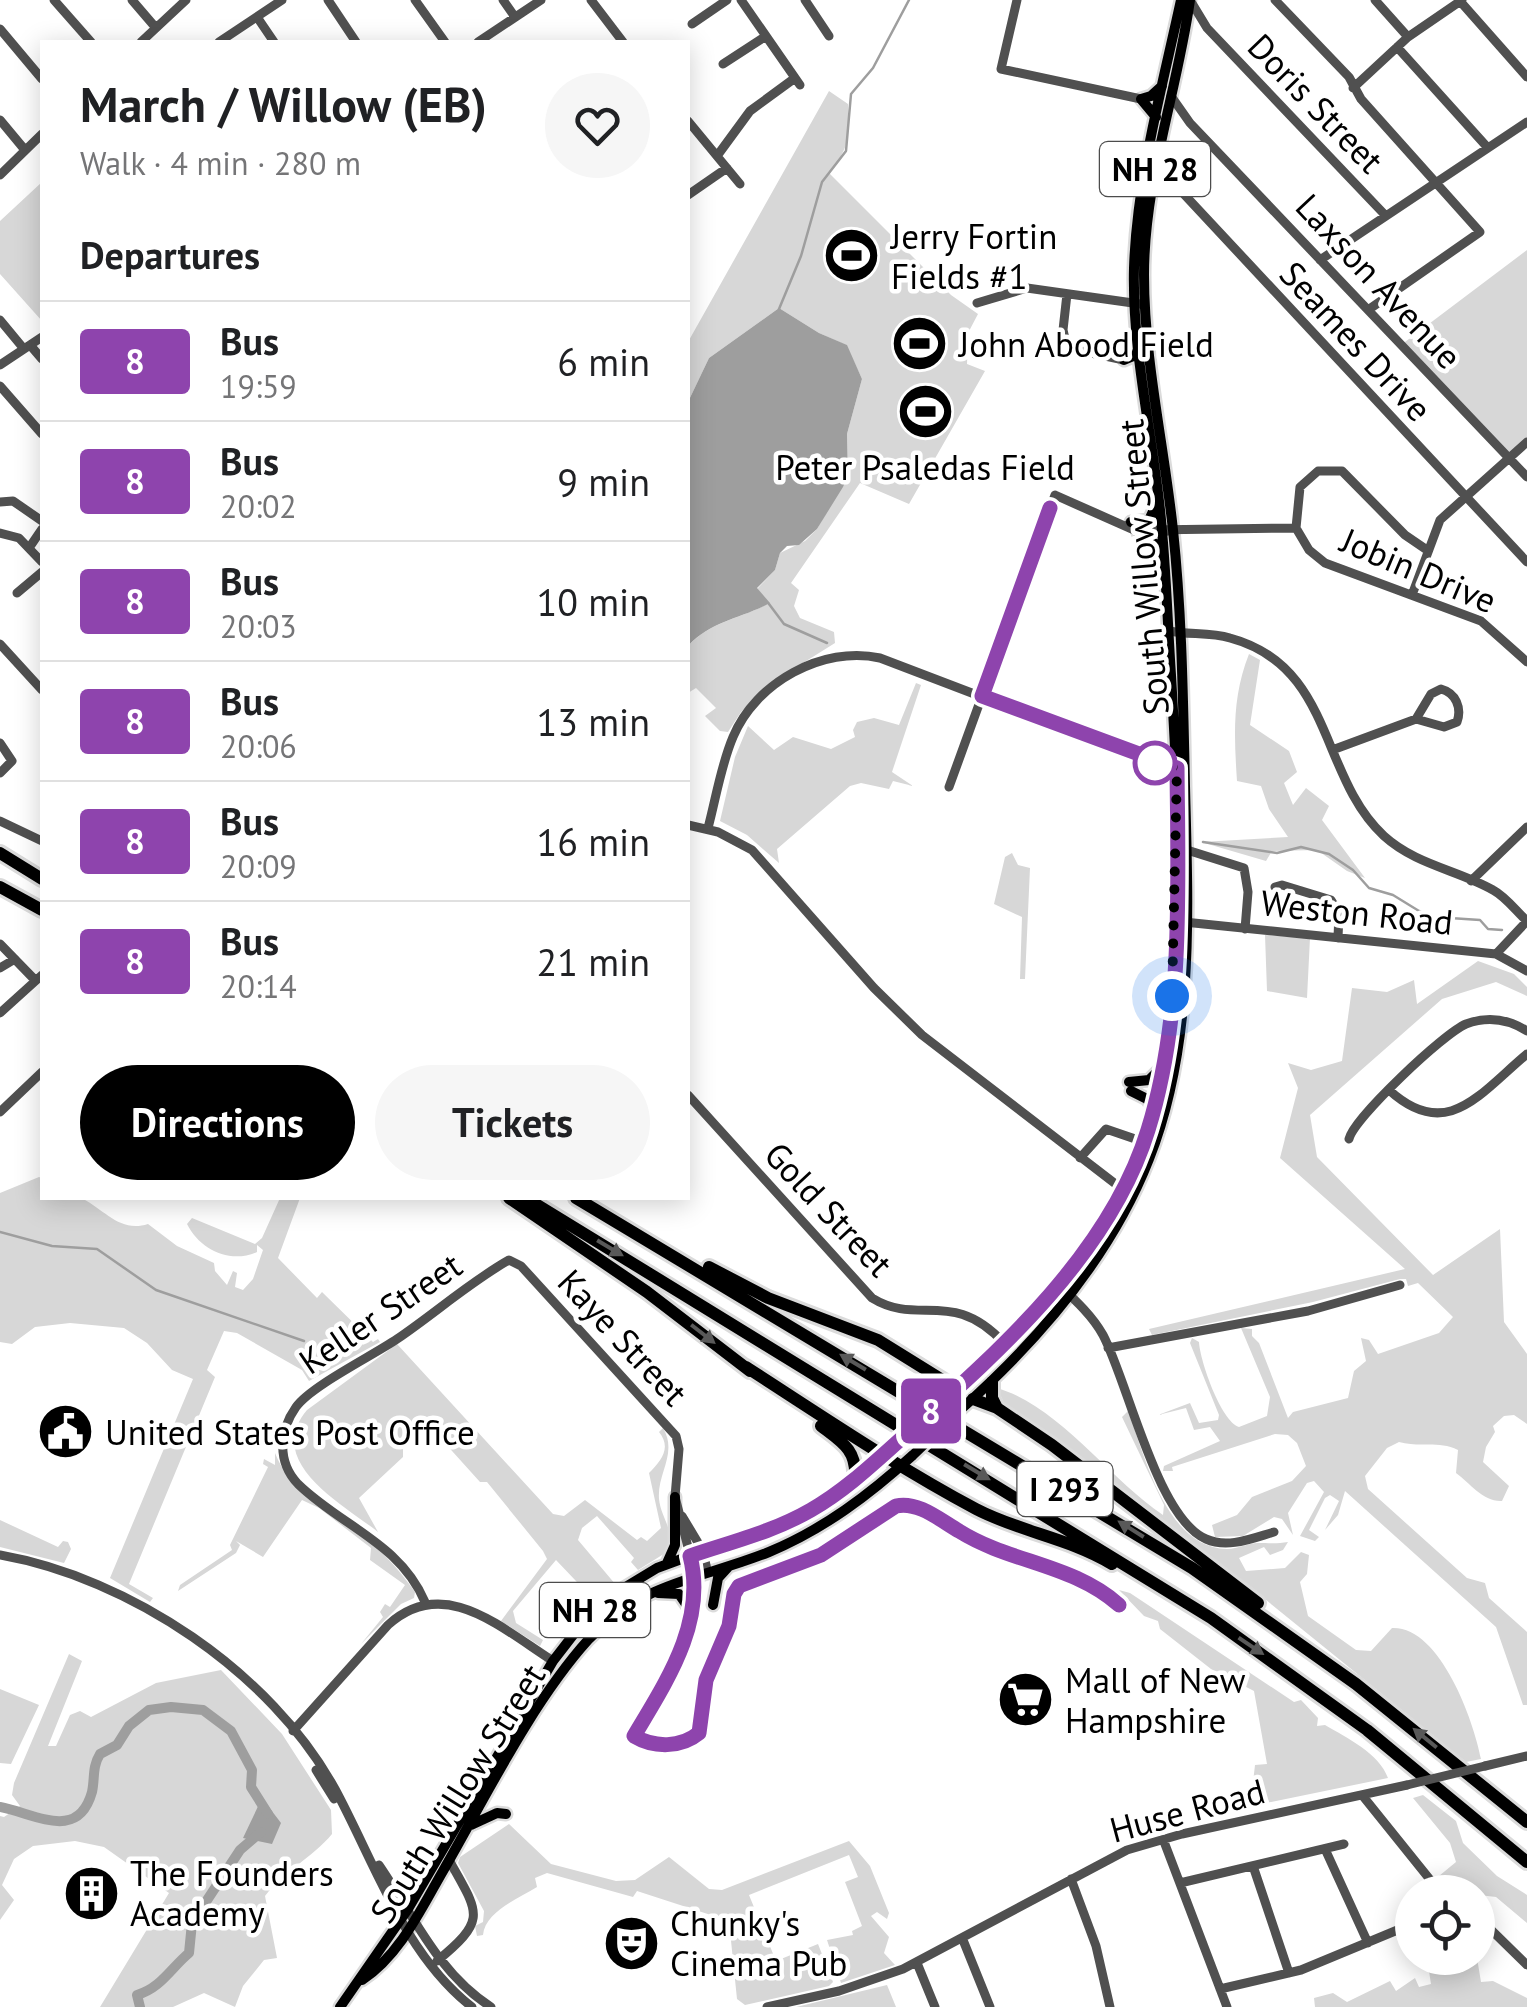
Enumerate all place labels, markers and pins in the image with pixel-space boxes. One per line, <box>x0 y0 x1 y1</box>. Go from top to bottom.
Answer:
place label: Jerry Fortin Fields #1 <box>889 213 1057 299</box>
sports icon: Jerry Fortin Fields #1 <box>822 226 882 286</box>
sports icon: John Abood Field <box>890 314 950 374</box>
place label: John Abood Field <box>957 321 1214 367</box>
sports icon: Peter Psaledas Field <box>895 381 955 441</box>
place label: Peter Psaledas Field <box>775 444 1075 490</box>
unlabelled marker <box>1134 742 1176 784</box>
public building icon: United States Post Office <box>36 1402 96 1462</box>
place label: United States Post Office <box>105 1409 475 1455</box>
place label: Mall of New Hampshire <box>1065 1657 1246 1743</box>
supermarket icon: Mall of New Hampshire <box>996 1670 1056 1730</box>
place label: The Founders Academy <box>130 1850 334 1936</box>
building icon: The Founders Academy <box>61 1863 121 1923</box>
place label: Chunky's Cinema Pub <box>670 1900 848 1986</box>
theatre icon: Chunky's Cinema Pub <box>601 1913 661 1973</box>

